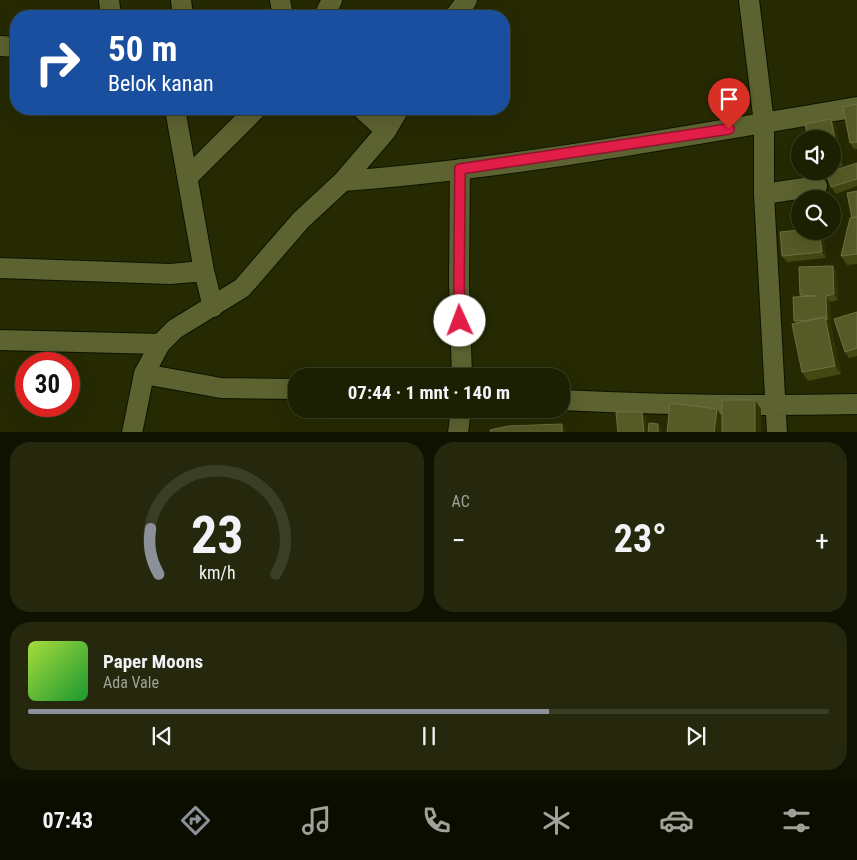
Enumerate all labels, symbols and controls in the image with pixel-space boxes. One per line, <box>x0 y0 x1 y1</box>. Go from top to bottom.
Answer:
text: 50 m <box>108 29 177 70</box>
icon: right <box>25 30 90 95</box>
text: Belok kanan <box>108 71 214 96</box>
pin <box>708 78 750 129</box>
icon: arrive <box>715 85 743 113</box>
map controls <box>791 130 841 240</box>
button: sound <box>791 130 841 180</box>
button: search <box>791 190 841 240</box>
position arrow <box>433 294 485 346</box>
speed limit sign: 30 <box>15 352 80 417</box>
text: 07:44 · 1 mnt · 140 m <box>348 381 510 404</box>
text: AC <box>452 492 470 511</box>
text: 23 <box>190 505 243 566</box>
text: 23° <box>614 517 667 561</box>
text: − <box>452 524 466 557</box>
text: + <box>815 524 829 557</box>
text: km/h <box>198 562 235 583</box>
text: Paper Moons <box>103 650 203 673</box>
text: Ada Vale <box>103 673 159 692</box>
icon: previous <box>148 722 176 750</box>
icon: pause <box>415 722 443 750</box>
icon: next <box>682 722 710 750</box>
icon: directions <box>178 803 213 838</box>
icon: music <box>299 803 334 838</box>
icon: phone <box>419 803 454 838</box>
icon: climate <box>539 803 574 838</box>
icon: car <box>659 803 694 838</box>
icon: filters <box>779 803 814 838</box>
text: 07:43 <box>43 808 93 833</box>

